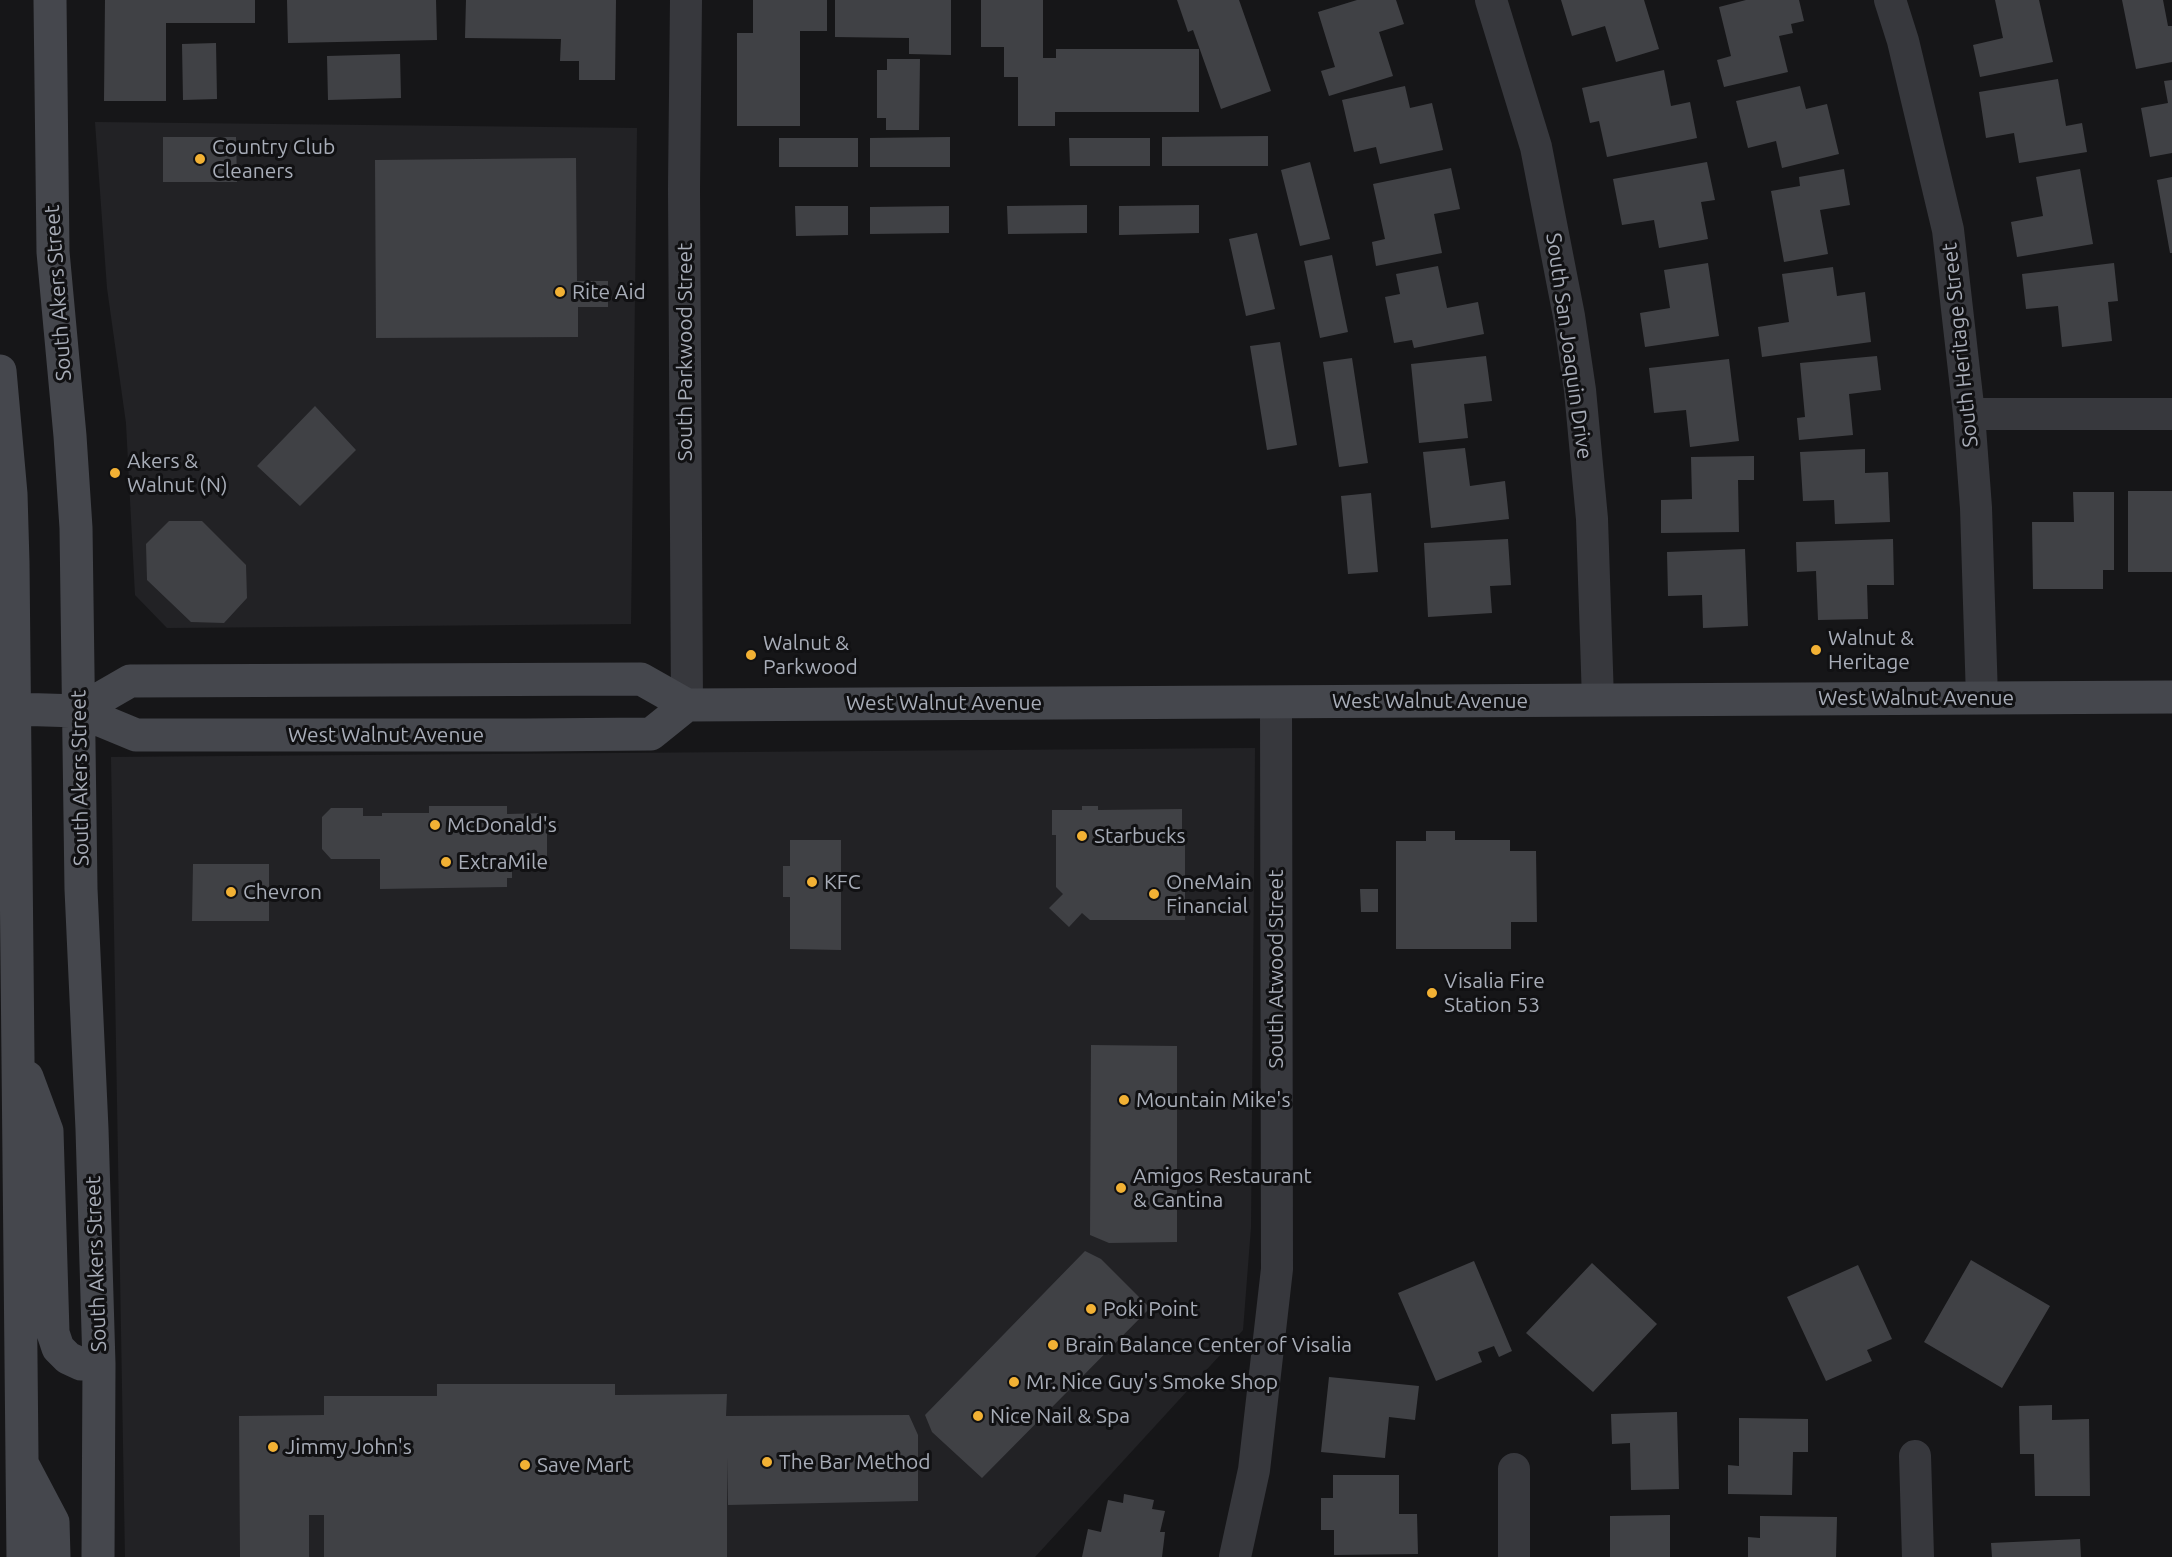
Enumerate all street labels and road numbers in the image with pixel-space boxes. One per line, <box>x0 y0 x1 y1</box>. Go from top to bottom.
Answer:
street label: South Akers Street <box>39 204 77 382</box>
street label: South San Joaquin Drive <box>1541 231 1597 461</box>
street label: South Heritage Street <box>1937 241 1983 449</box>
street label: South Parkwood Street <box>672 243 698 461</box>
street label: West Walnut Avenue <box>1818 685 2014 711</box>
street label: West Walnut Avenue <box>1332 688 1528 714</box>
street label: South Akers Street <box>66 690 94 866</box>
street label: West Walnut Avenue <box>846 690 1042 716</box>
street label: West Walnut Avenue <box>288 722 484 748</box>
street label: South Atwood Street <box>1263 870 1289 1068</box>
street label: South Akers Street <box>80 1175 112 1353</box>

